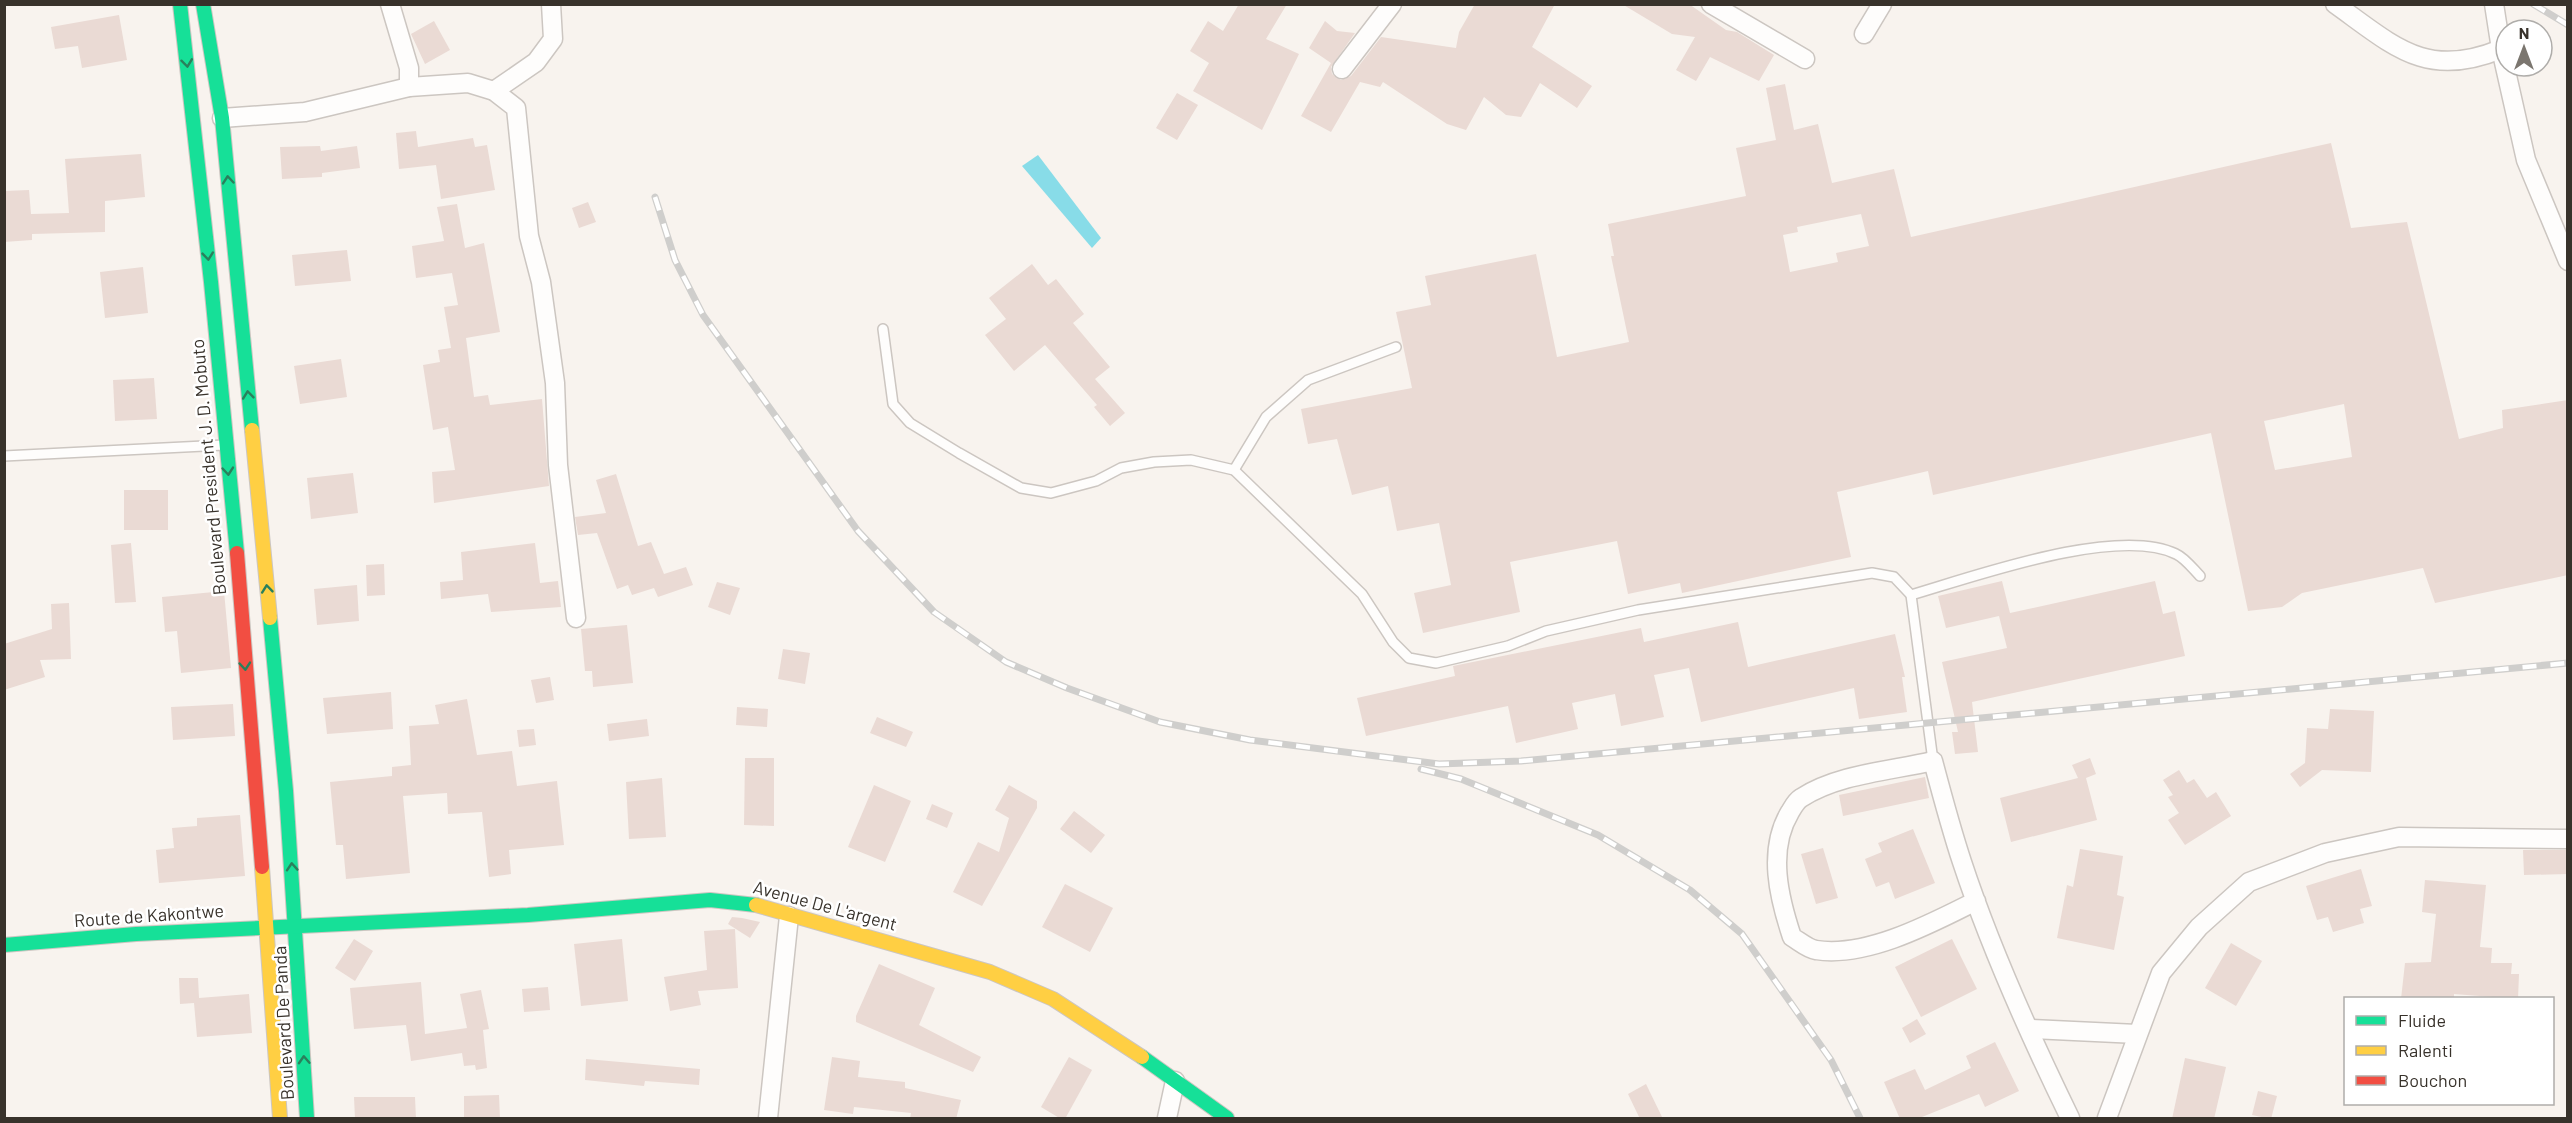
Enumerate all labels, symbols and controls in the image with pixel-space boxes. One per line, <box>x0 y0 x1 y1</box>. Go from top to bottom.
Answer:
north arrow <box>2494 18 2554 78</box>
text: N <box>2519 23 2529 42</box>
one-way arrow <box>180 58 193 67</box>
one-way arrow <box>222 175 235 184</box>
one-way arrow <box>201 252 214 261</box>
street label: Boulevard President J. D. Mobuto <box>186 338 230 596</box>
one-way arrow <box>242 390 255 399</box>
one-way arrow <box>222 467 235 476</box>
one-way arrow <box>261 584 274 594</box>
one-way arrow <box>239 661 252 670</box>
one-way arrow <box>286 862 299 871</box>
street label: Avenue De L'argent <box>751 875 900 935</box>
street label: Route de Kakontwe <box>73 899 225 931</box>
street label: Boulevard De Panda <box>268 945 298 1101</box>
legend <box>2344 997 2554 1105</box>
text: Fluide <box>2398 1009 2446 1031</box>
text: Ralenti <box>2398 1039 2453 1061</box>
one-way arrow <box>298 1056 311 1065</box>
text: Bouchon <box>2398 1069 2467 1091</box>

